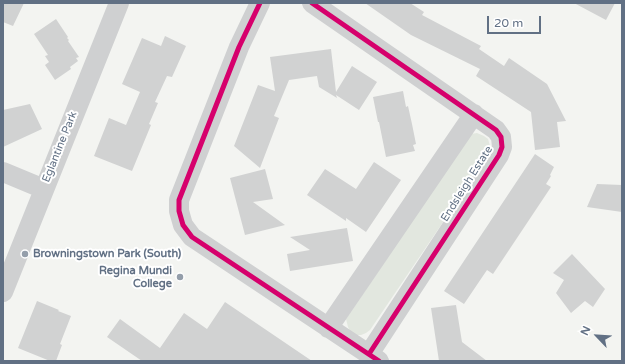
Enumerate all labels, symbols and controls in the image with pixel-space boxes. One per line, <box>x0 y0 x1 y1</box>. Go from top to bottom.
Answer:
scale bar <box>489 8 543 34</box>
text: 20 m <box>494 16 523 30</box>
street label: Eglantine Park <box>40 110 80 184</box>
street label: Endsleigh Estate <box>438 144 496 224</box>
place label: Browningstown Park (South) <box>33 247 181 261</box>
marker: Browningstown Park (South) <box>20 249 30 259</box>
place label: Regina Mundi College <box>99 264 172 290</box>
marker: Regina Mundi College <box>175 272 185 282</box>
north arrow <box>577 316 617 356</box>
text: N <box>578 324 593 337</box>

